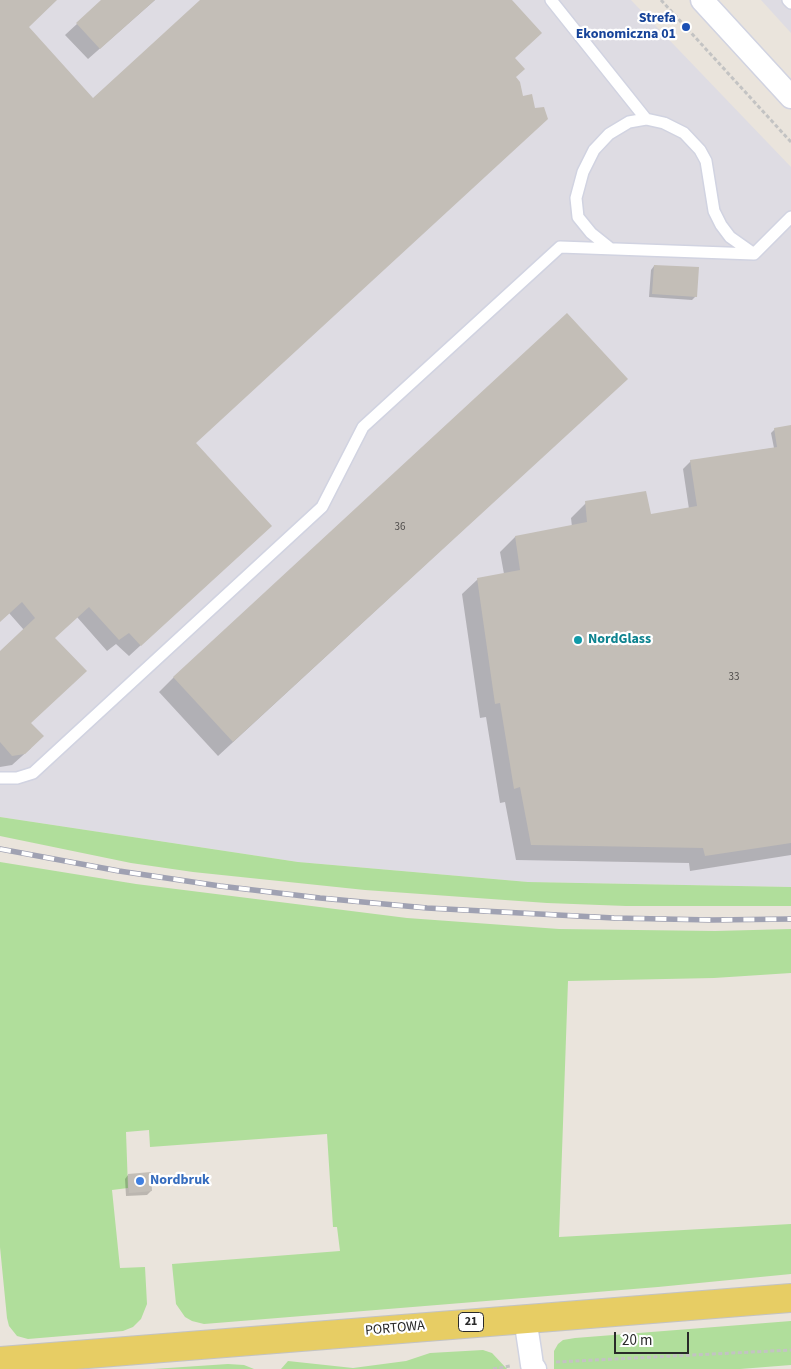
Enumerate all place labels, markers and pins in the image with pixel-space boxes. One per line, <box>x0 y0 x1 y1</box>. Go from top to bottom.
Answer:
place label: Strefa Ekonomiczna 01 <box>576 11 676 44</box>
marker: Strefa Ekonomiczna 01 <box>680 21 692 33</box>
place label: NordGlass <box>588 632 651 648</box>
marker: NordGlass <box>572 634 584 646</box>
place label: Nordbruk <box>150 1173 210 1189</box>
marker: Nordbruk <box>134 1175 146 1187</box>

